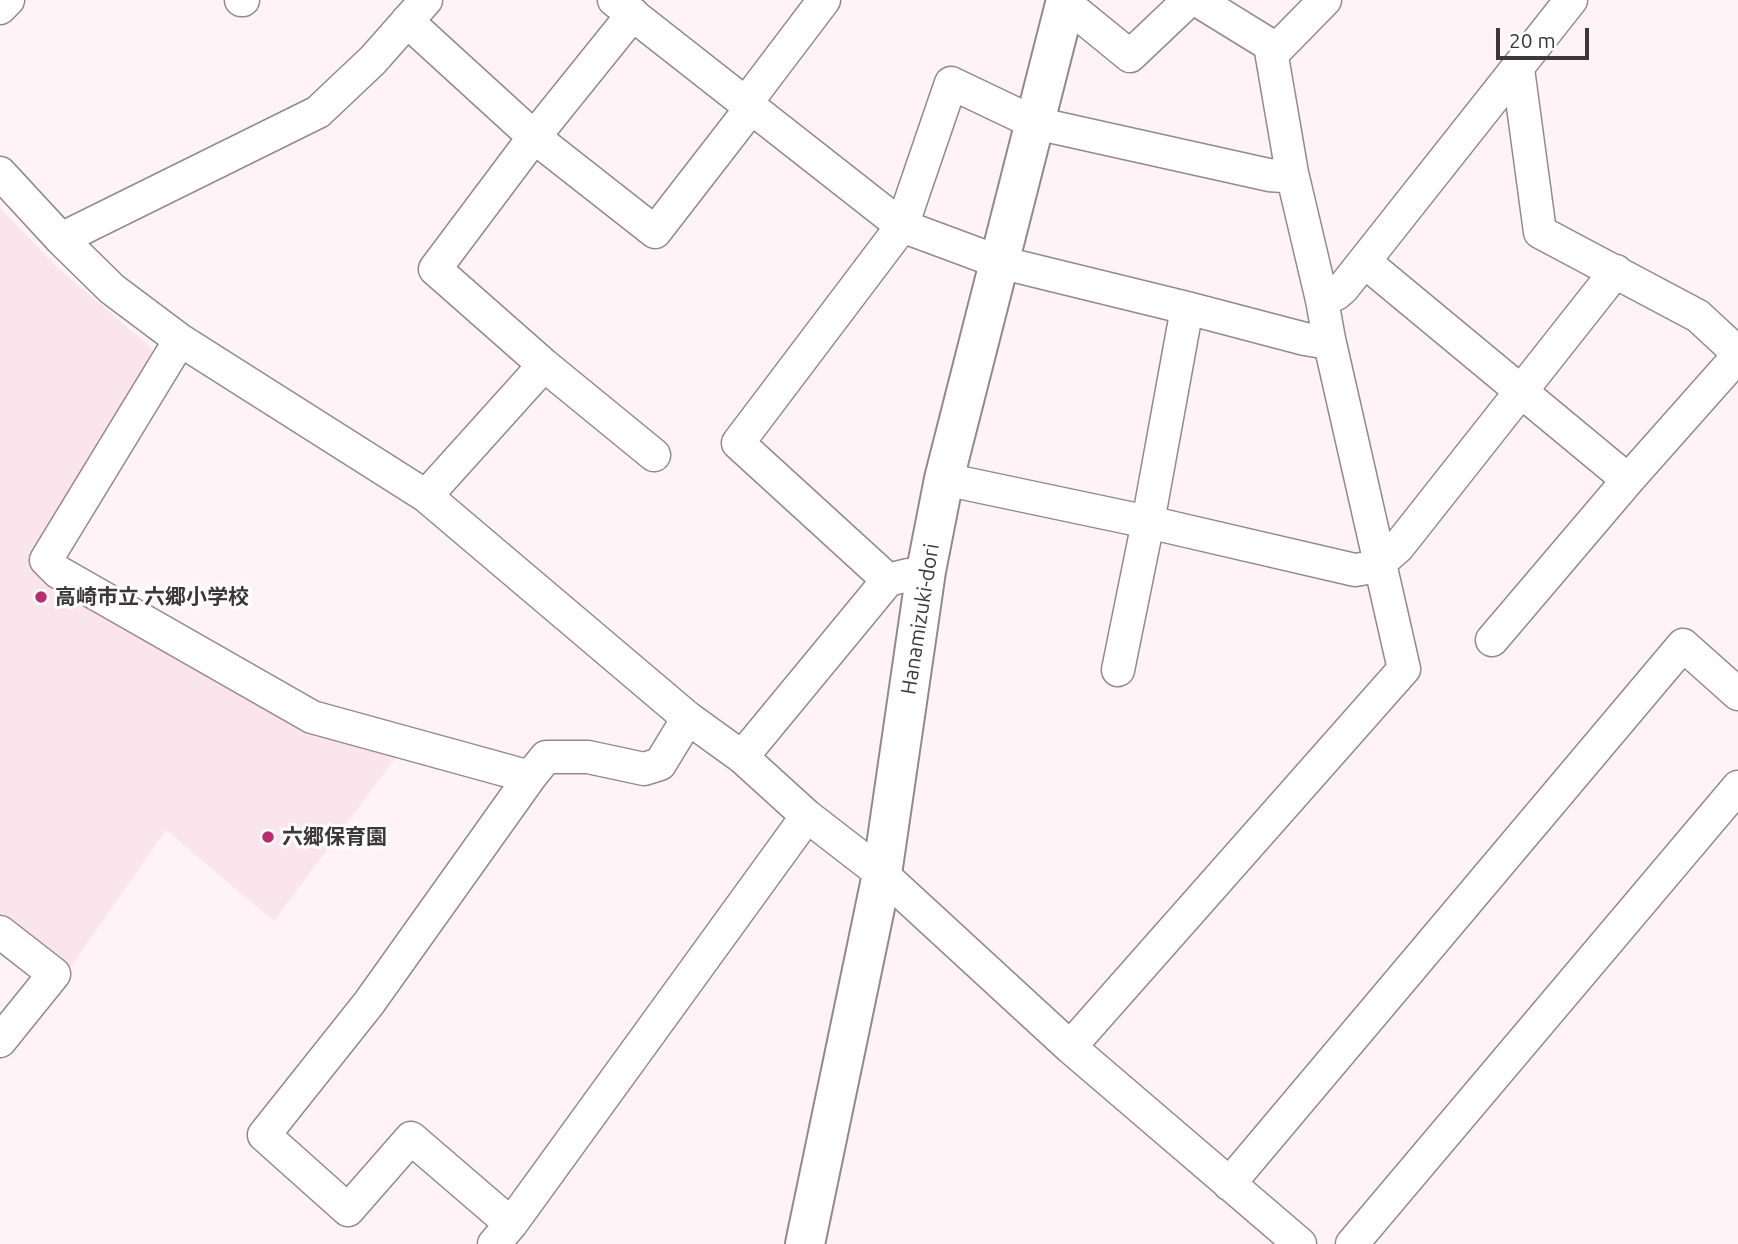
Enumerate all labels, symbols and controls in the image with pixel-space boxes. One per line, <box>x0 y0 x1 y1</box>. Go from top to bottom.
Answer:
scale bar <box>1500 14 1593 58</box>
text: 20 m <box>1509 28 1556 52</box>
street label: Hanamizuki-dori <box>896 542 944 696</box>
place label: 高崎市立 六郷小学校 <box>55 584 249 610</box>
marker: 高崎市立 六郷小学校 <box>33 589 49 605</box>
place label: 六郷保育園 <box>282 824 387 850</box>
marker: 六郷保育園 <box>260 829 276 845</box>

